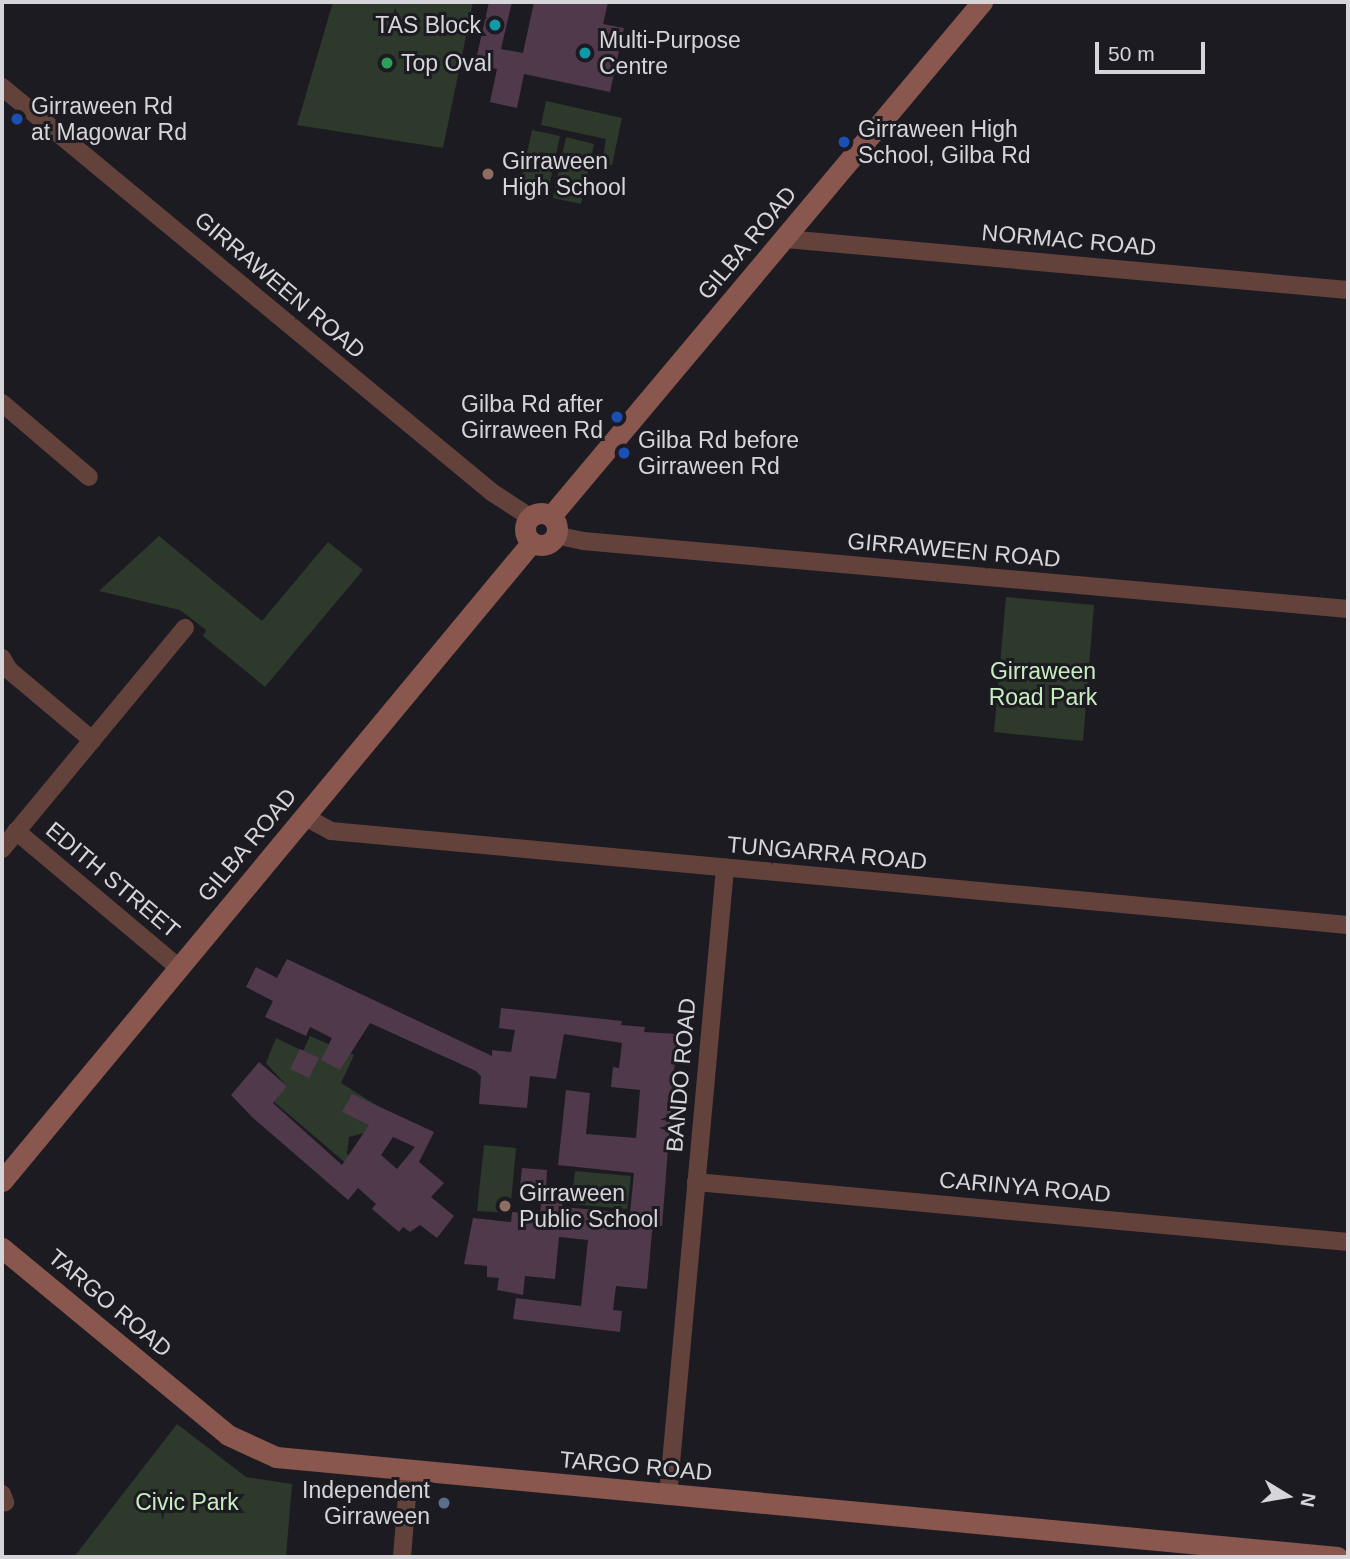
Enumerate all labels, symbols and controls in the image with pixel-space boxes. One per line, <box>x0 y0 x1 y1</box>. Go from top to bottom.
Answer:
place label: TAS Block <box>375 11 481 39</box>
marker: TAS Block <box>487 17 503 33</box>
place label: Multi-Purpose Centre <box>599 26 741 80</box>
scale bar <box>1098 28 1208 72</box>
text: 50 m <box>1108 42 1155 65</box>
marker: Multi-Purpose Centre <box>577 45 593 61</box>
place label: Top Oval <box>401 49 492 77</box>
marker: Top Oval <box>379 55 395 71</box>
place label: Girraween Rd at Magowar Rd <box>31 92 187 146</box>
marker: Girraween Rd at Magowar Rd <box>9 111 25 127</box>
place label: Girraween High School, Gilba Rd <box>858 115 1031 169</box>
marker: Girraween High School, Gilba Rd <box>836 134 852 150</box>
place label: Girraween High School <box>502 147 626 201</box>
marker: Girraween High School <box>480 166 496 182</box>
street label: GILBA ROAD <box>691 180 803 306</box>
street label: GIRRAWEEN ROAD <box>189 206 371 364</box>
street label: NORMAC ROAD <box>981 219 1157 261</box>
place label: Gilba Rd after Girraween Rd <box>461 390 603 444</box>
marker: Gilba Rd after Girraween Rd <box>609 409 625 425</box>
place label: Gilba Rd before Girraween Rd <box>638 426 799 480</box>
marker: Gilba Rd before Girraween Rd <box>616 445 632 461</box>
street label: GIRRAWEEN ROAD <box>846 527 1062 573</box>
park label: Girraween Road Park <box>989 657 1097 711</box>
street label: GILBA ROAD <box>191 782 303 908</box>
street label: EDITH STREET <box>41 816 185 944</box>
street label: TUNGARRA ROAD <box>725 830 929 876</box>
street label: BANDO ROAD <box>661 997 701 1153</box>
street label: CARINYA ROAD <box>937 1166 1113 1208</box>
place label: Girraween Public School <box>519 1179 658 1233</box>
marker: Girraween Public School <box>497 1198 513 1214</box>
street label: TARGO ROAD <box>43 1243 177 1363</box>
street label: TARGO ROAD <box>559 1446 713 1486</box>
north arrow <box>1252 1461 1322 1531</box>
place label: Independent Girraween <box>302 1476 430 1530</box>
park label: Civic Park <box>135 1488 239 1516</box>
text: N <box>1296 1491 1320 1509</box>
marker: Independent Girraween <box>436 1495 452 1511</box>

